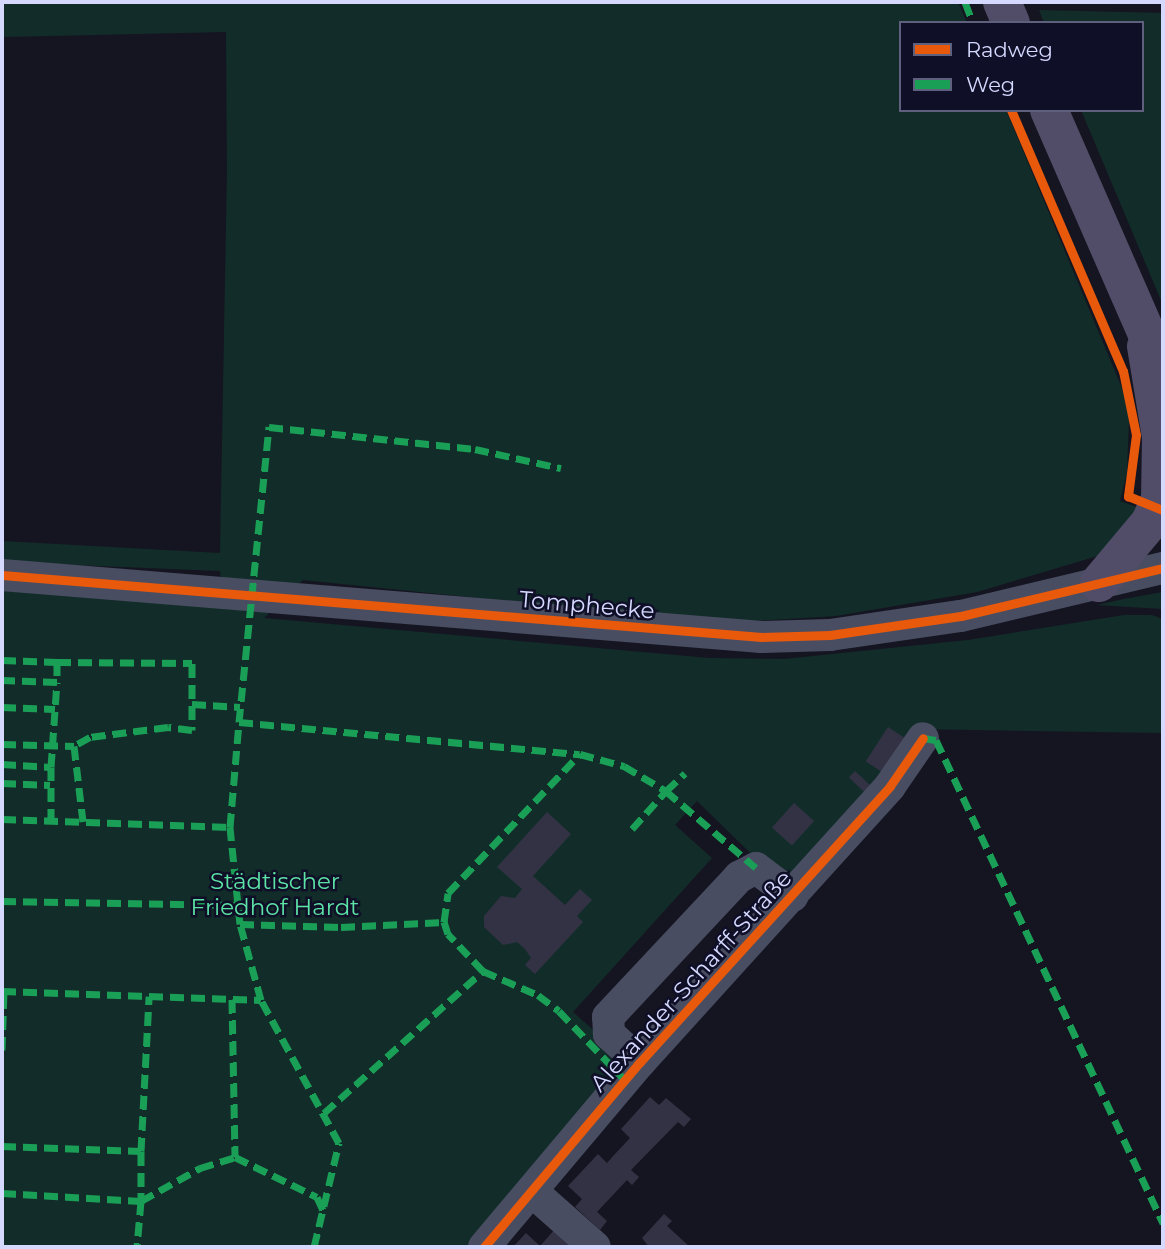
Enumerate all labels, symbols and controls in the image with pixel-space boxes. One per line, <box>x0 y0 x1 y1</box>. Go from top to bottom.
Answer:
legend <box>899 21 1144 112</box>
text: Radweg <box>966 37 1053 62</box>
text: Weg <box>966 72 1015 97</box>
street label: Tomphecke <box>518 585 656 625</box>
street label: Alexander-Scharff-Straße <box>584 865 798 1097</box>
park label: Städtischer Friedhof Hardt <box>191 867 359 921</box>

